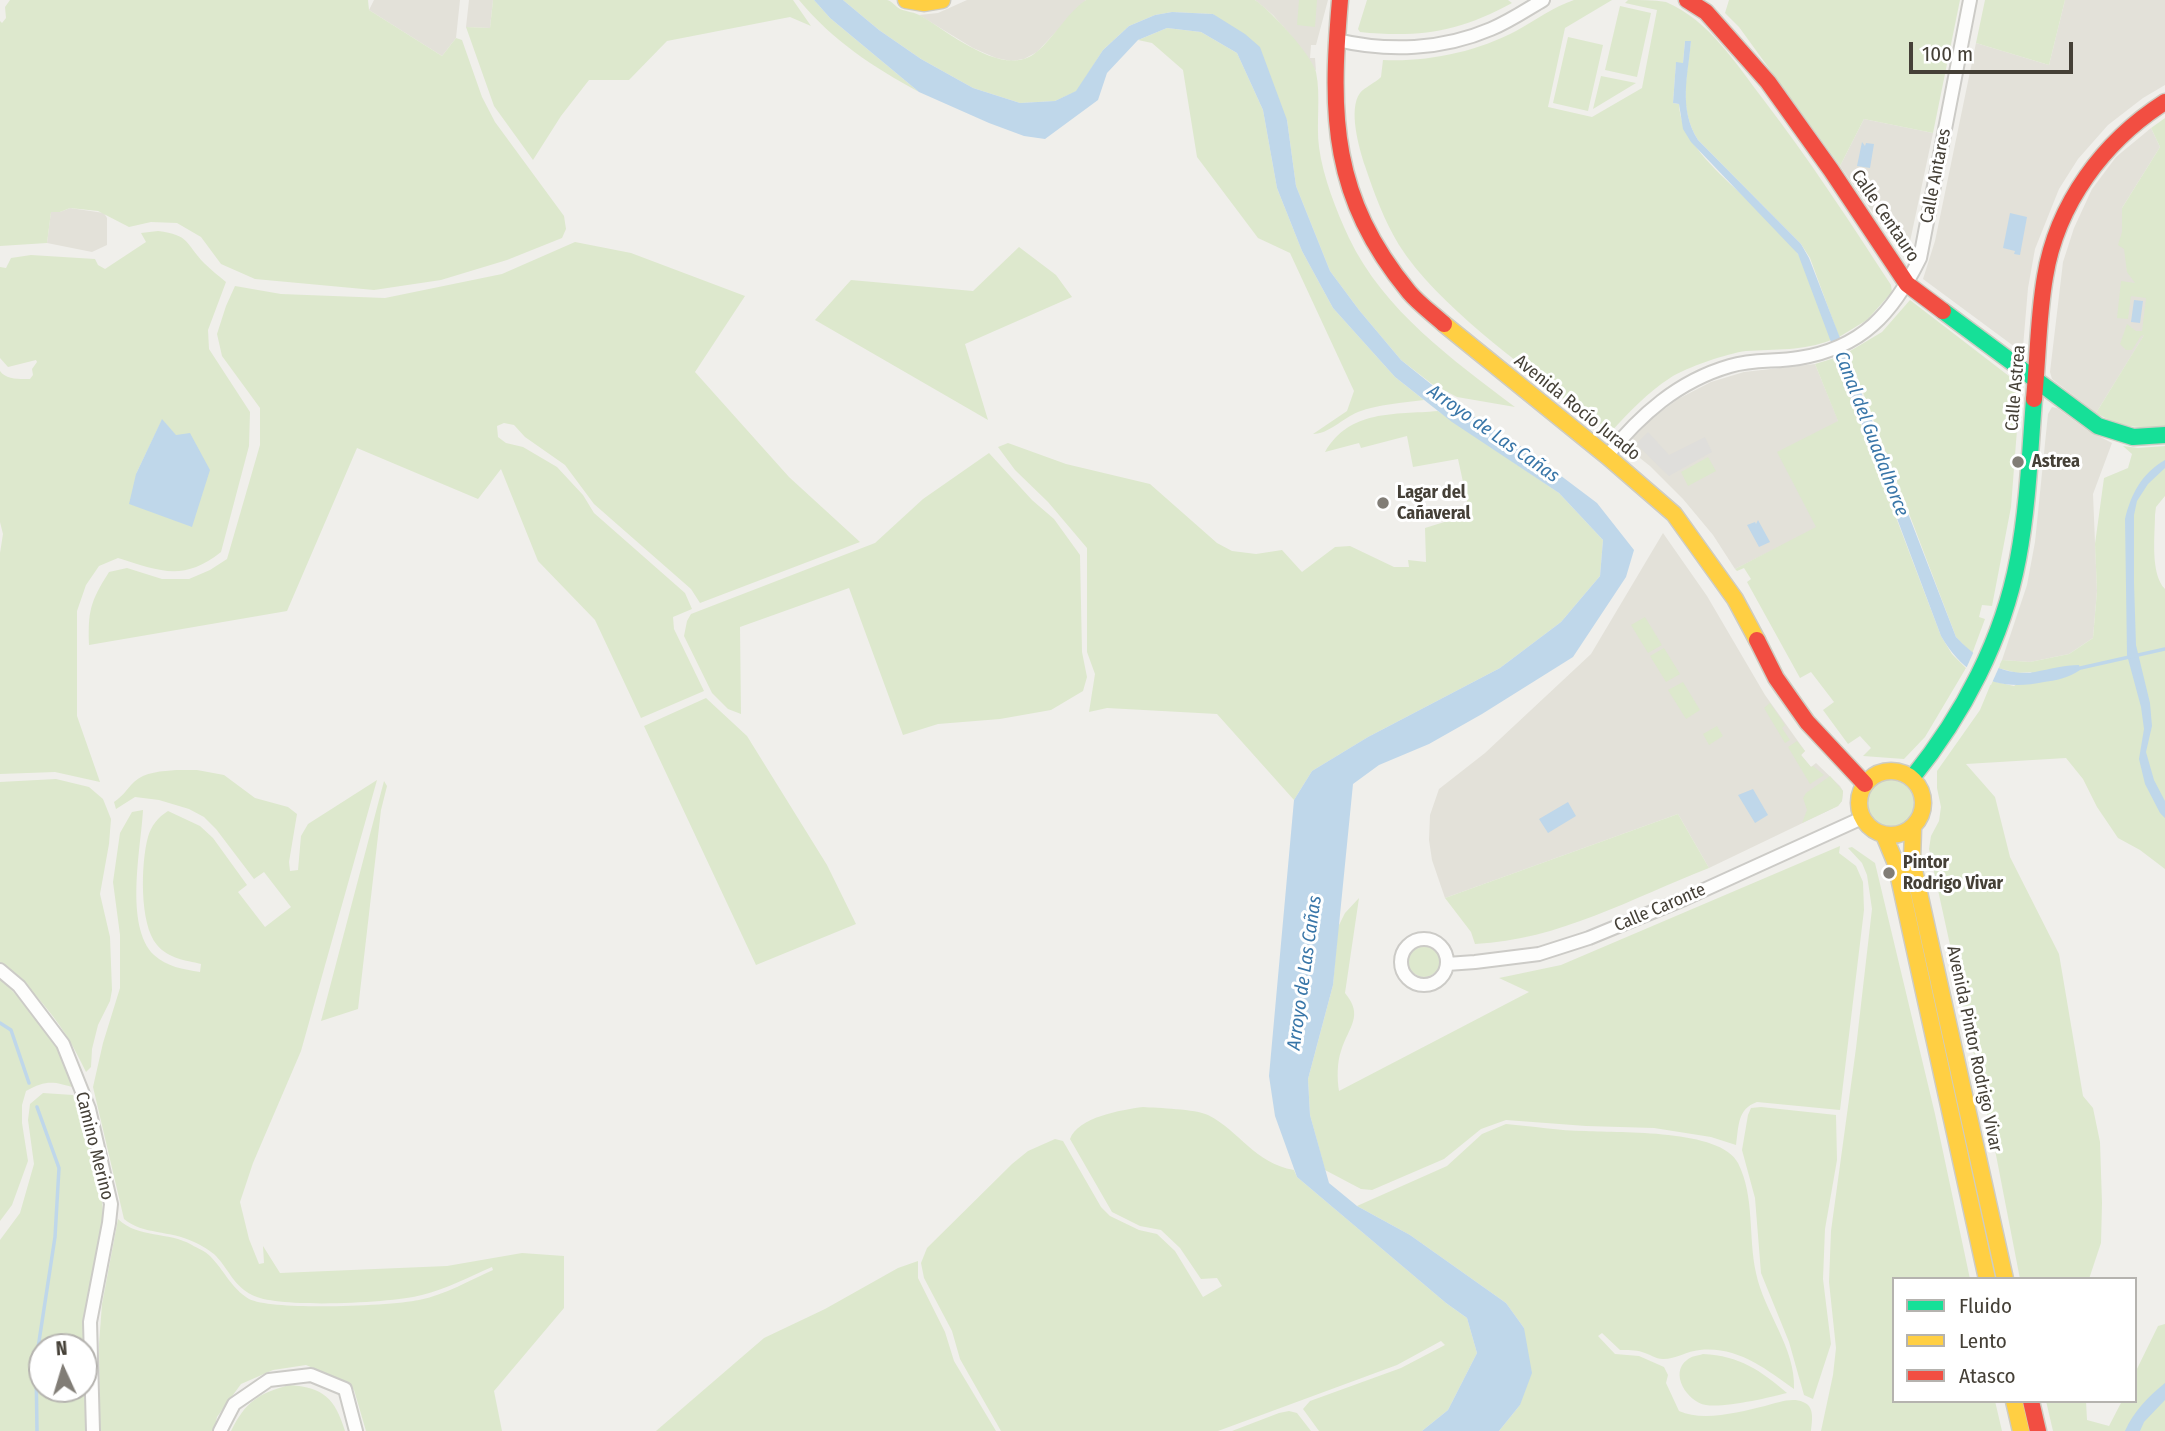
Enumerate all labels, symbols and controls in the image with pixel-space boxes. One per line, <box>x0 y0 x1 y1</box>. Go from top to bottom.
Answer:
scale bar <box>1913 28 2078 72</box>
text: 100 m <box>1922 41 1973 67</box>
street label: Calle Antares <box>1916 127 1956 225</box>
street label: Calle Centauro <box>1846 166 1924 266</box>
street label: Calle Astrea <box>2001 344 2031 432</box>
water label: Canal del Guadalhorce <box>1829 348 1913 520</box>
street label: Avenida Rocío Jurado <box>1510 351 1644 465</box>
water label: Arroyo de Las Cañas <box>1423 380 1563 488</box>
place label: Astrea <box>2032 451 2080 473</box>
marker: Astrea <box>2010 454 2026 470</box>
place label: Lagar del Cañaveral <box>1397 482 1470 524</box>
marker: Lagar del Cañaveral <box>1375 495 1391 511</box>
place label: Pintor Rodrigo Vivar <box>1903 852 2003 894</box>
marker: Pintor Rodrigo Vivar <box>1881 865 1897 881</box>
street label: Calle Caronte <box>1611 879 1709 937</box>
water label: Arroyo de Las Cañas <box>1283 894 1327 1052</box>
street label: Avenida Pintor Rodrigo Vivar <box>1942 944 2006 1154</box>
street label: Camino Merino <box>70 1090 118 1202</box>
legend <box>1892 1277 2137 1403</box>
text: Fluido <box>1959 1293 2012 1319</box>
text: Lento <box>1959 1328 2007 1354</box>
north arrow <box>28 1333 98 1403</box>
text: N <box>55 1337 68 1360</box>
text: Atasco <box>1959 1363 2016 1389</box>

